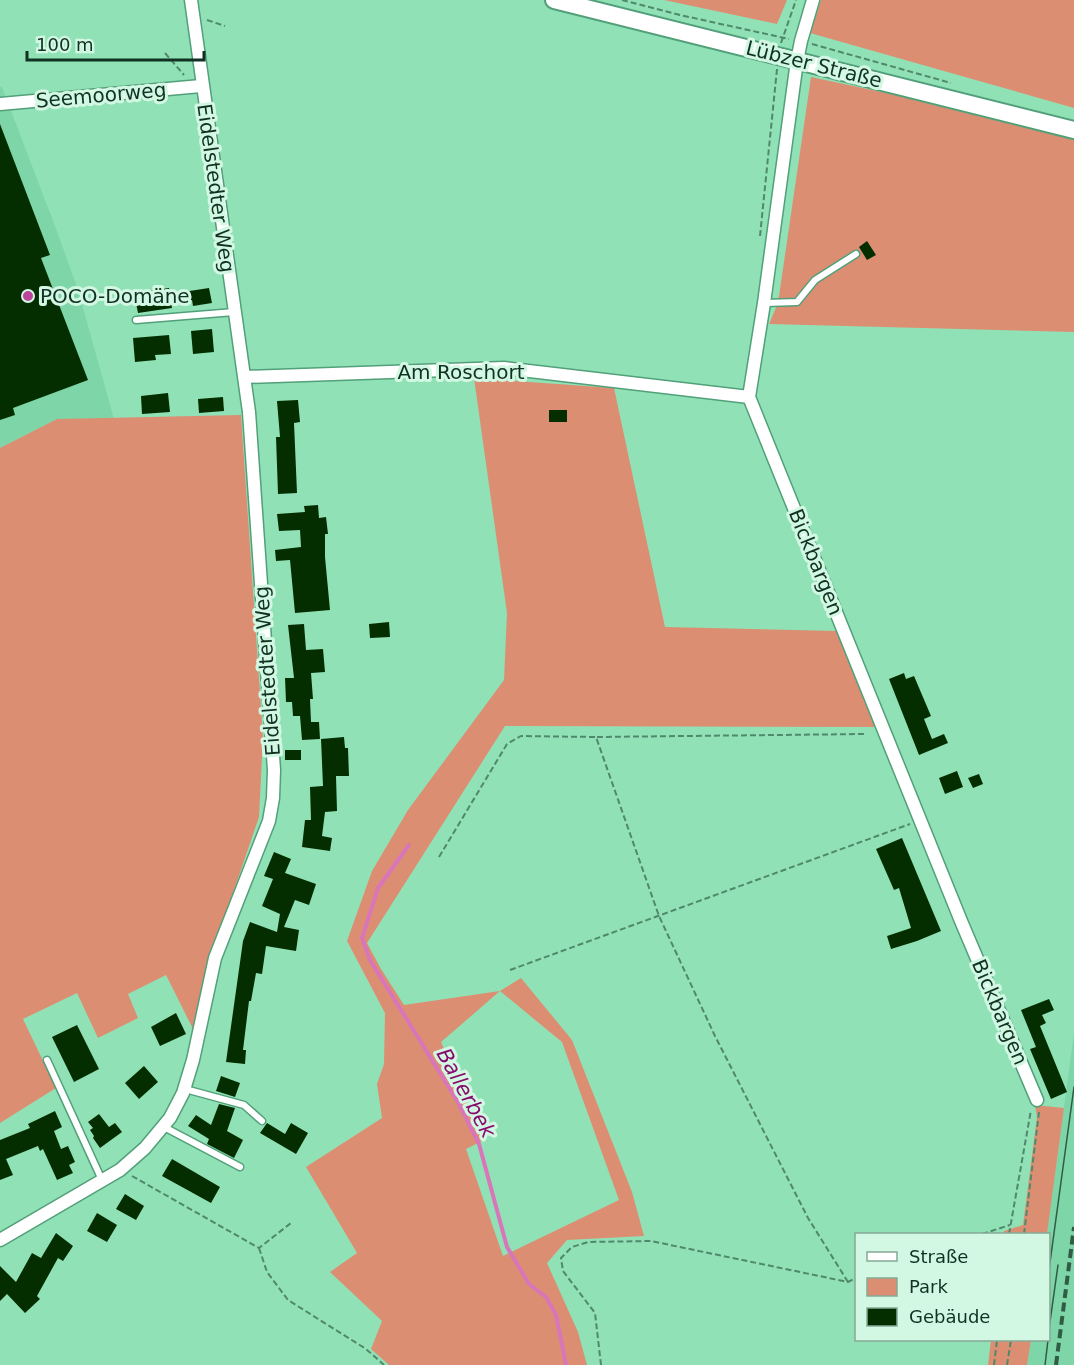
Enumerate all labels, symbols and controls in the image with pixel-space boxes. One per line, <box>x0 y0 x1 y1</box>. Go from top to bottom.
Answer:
scale bar <box>27 24 204 62</box>
text: 100 m <box>36 34 94 55</box>
street label: Lübzer Straße <box>743 35 885 93</box>
street label: Seemoorweg <box>35 77 167 113</box>
street label: Eidelstedter Weg <box>192 102 240 274</box>
place label: POCO-Domäne <box>40 284 190 308</box>
marker: POCO-Domäne <box>21 289 35 303</box>
street label: Am Roschort <box>397 360 525 384</box>
street label: Bickbargen <box>784 505 848 619</box>
street label: Eidelstedter Weg <box>249 585 285 757</box>
street label: Bickbargen <box>967 956 1033 1068</box>
water label: Ballerbek <box>432 1044 501 1143</box>
legend <box>855 1233 1050 1341</box>
text: Straße <box>909 1246 968 1267</box>
text: Park <box>909 1276 948 1297</box>
text: Gebäude <box>909 1306 990 1327</box>

